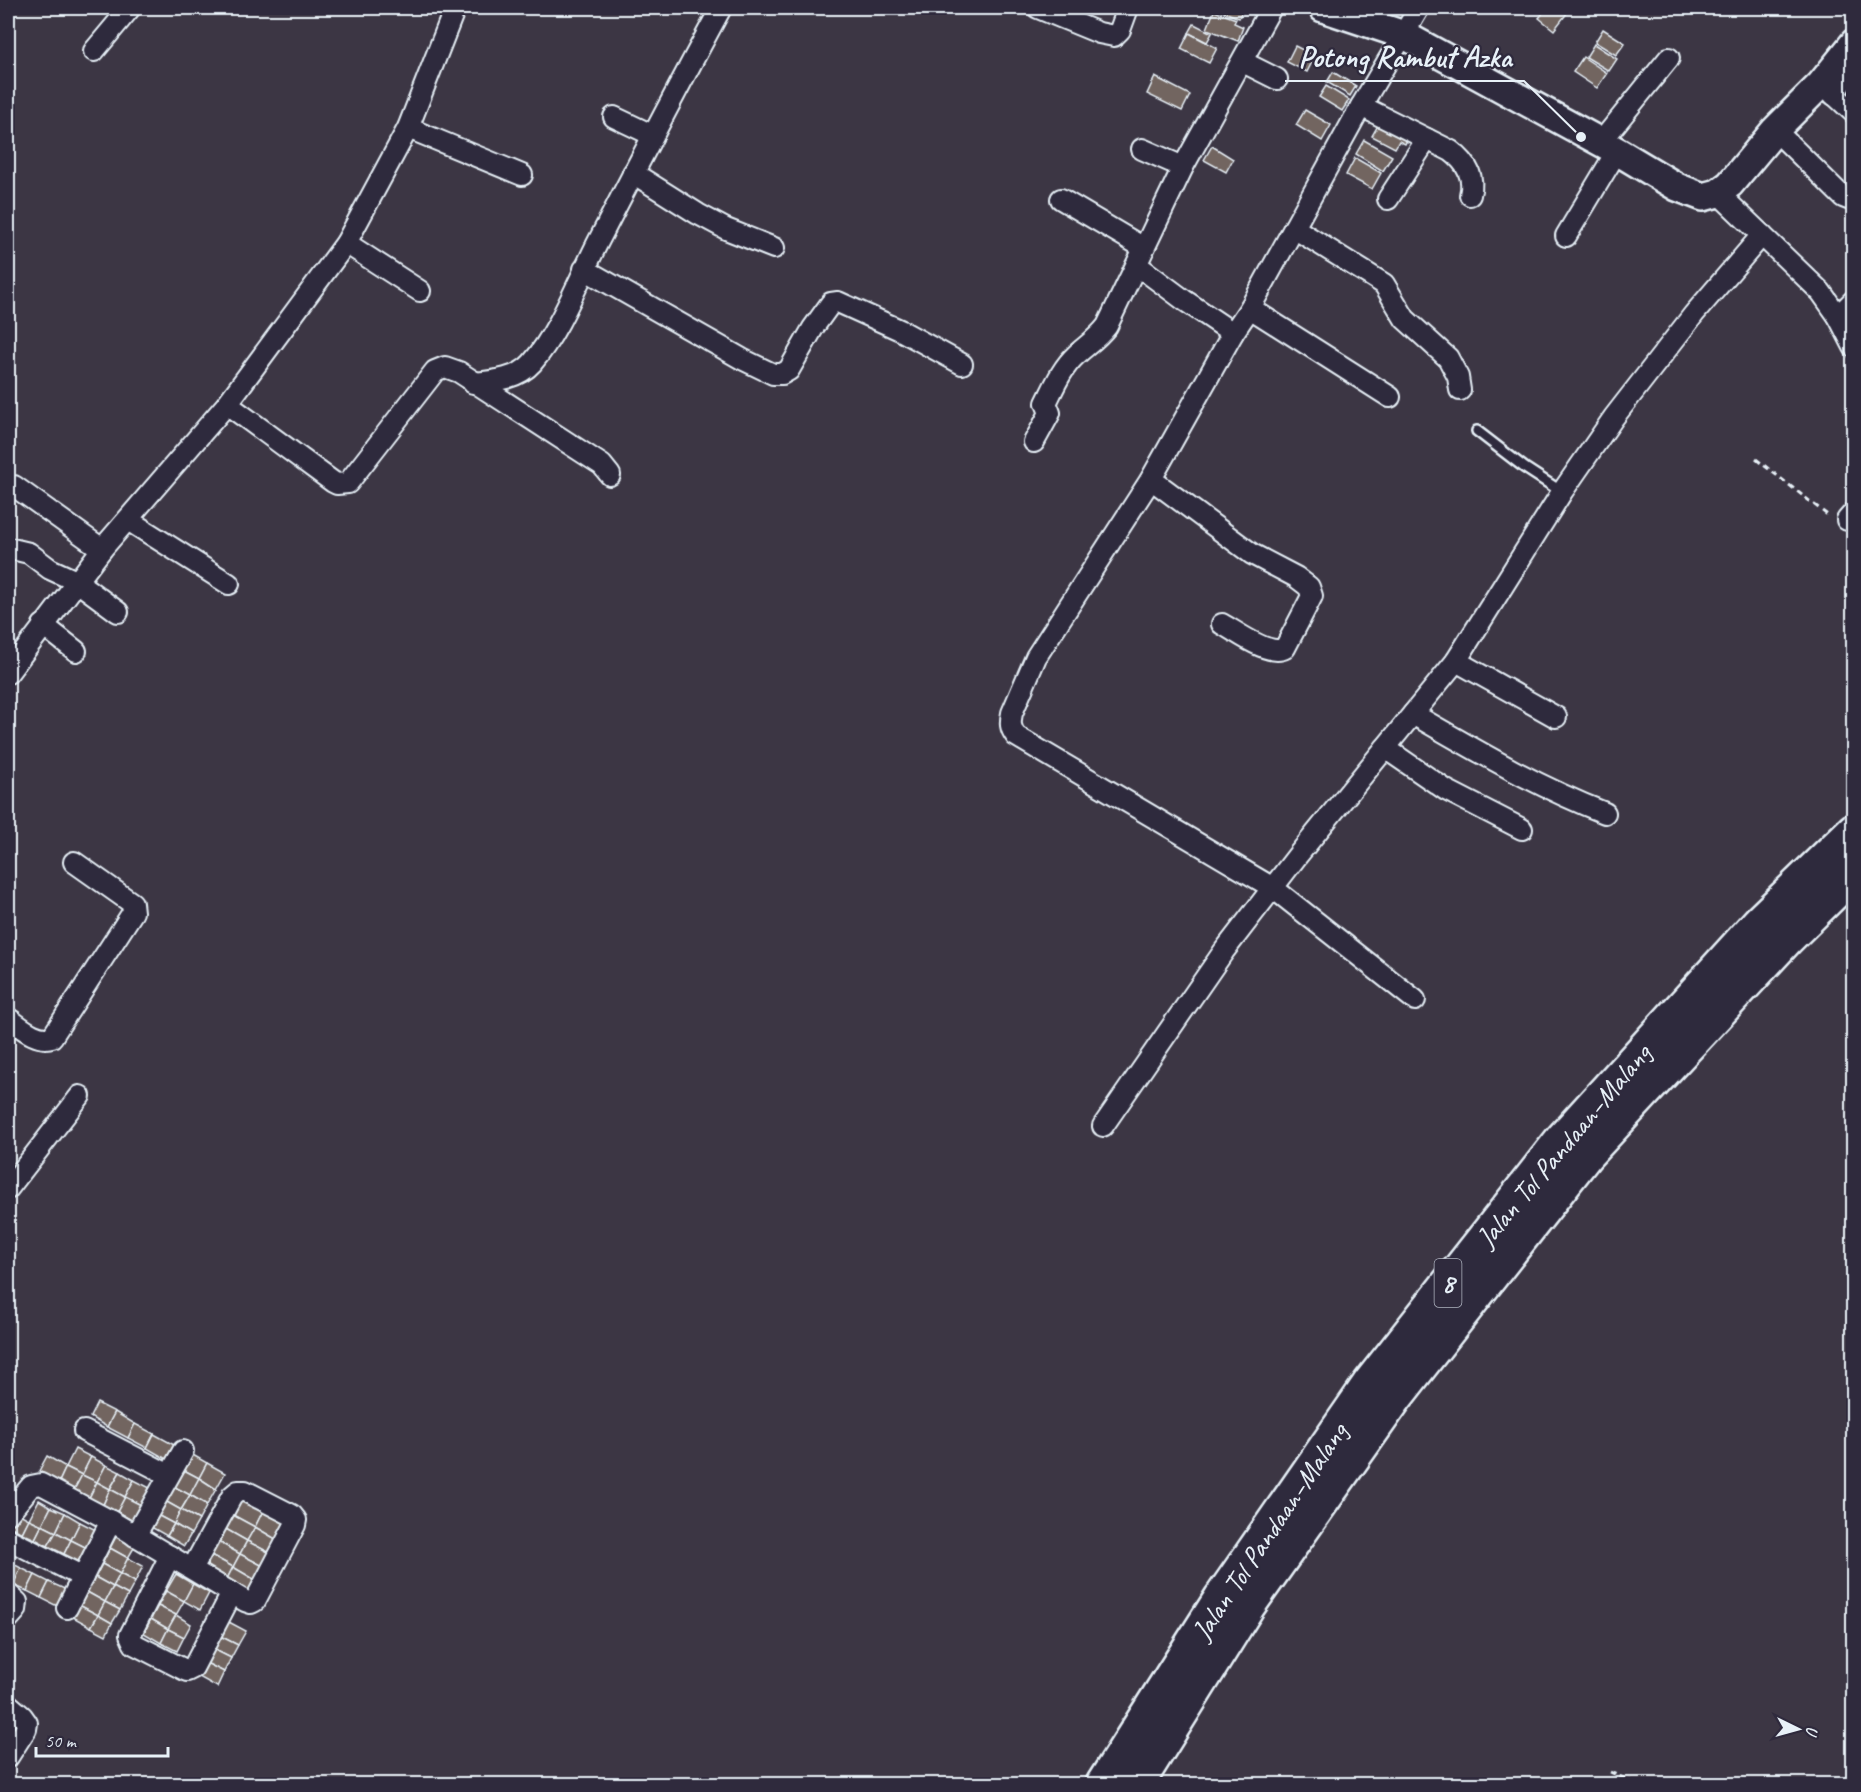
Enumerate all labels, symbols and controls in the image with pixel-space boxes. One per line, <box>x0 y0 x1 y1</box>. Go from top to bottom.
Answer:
callout: Potong Rambut Azka <box>1285 33 1524 81</box>
text: Potong Rambut Azka <box>1299 38 1514 76</box>
street label: Jalan Tol Pandaan–Malang <box>1467 1035 1660 1256</box>
road number: 8 <box>1434 1259 1462 1307</box>
street label: Jalan Tol Pandaan–Malang <box>1183 1414 1356 1648</box>
north arrow <box>1768 1699 1828 1759</box>
scale bar <box>36 1720 168 1758</box>
text: U <box>1801 1726 1822 1738</box>
text: 50 m <box>45 1730 78 1752</box>

